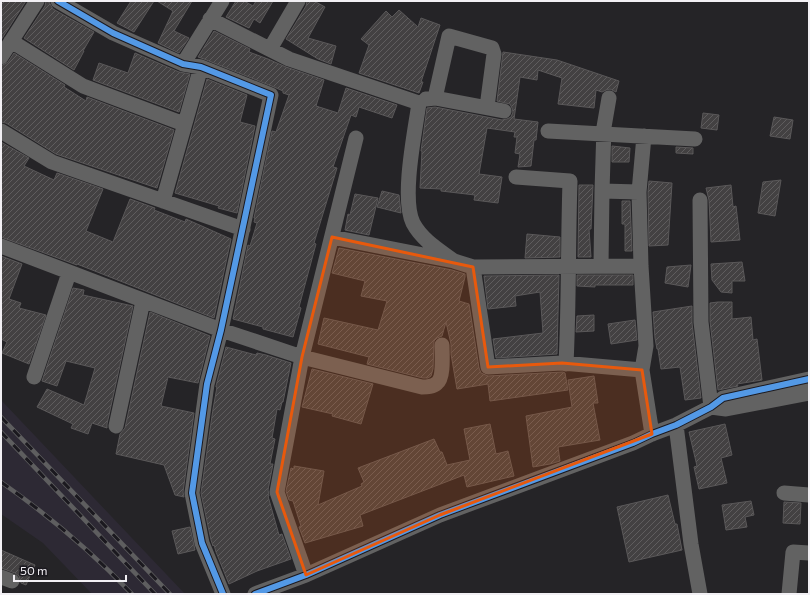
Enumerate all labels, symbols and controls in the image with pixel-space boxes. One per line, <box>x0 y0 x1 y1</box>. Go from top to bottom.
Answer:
scale bar <box>14 557 126 583</box>
text: 50 m <box>20 563 48 577</box>

